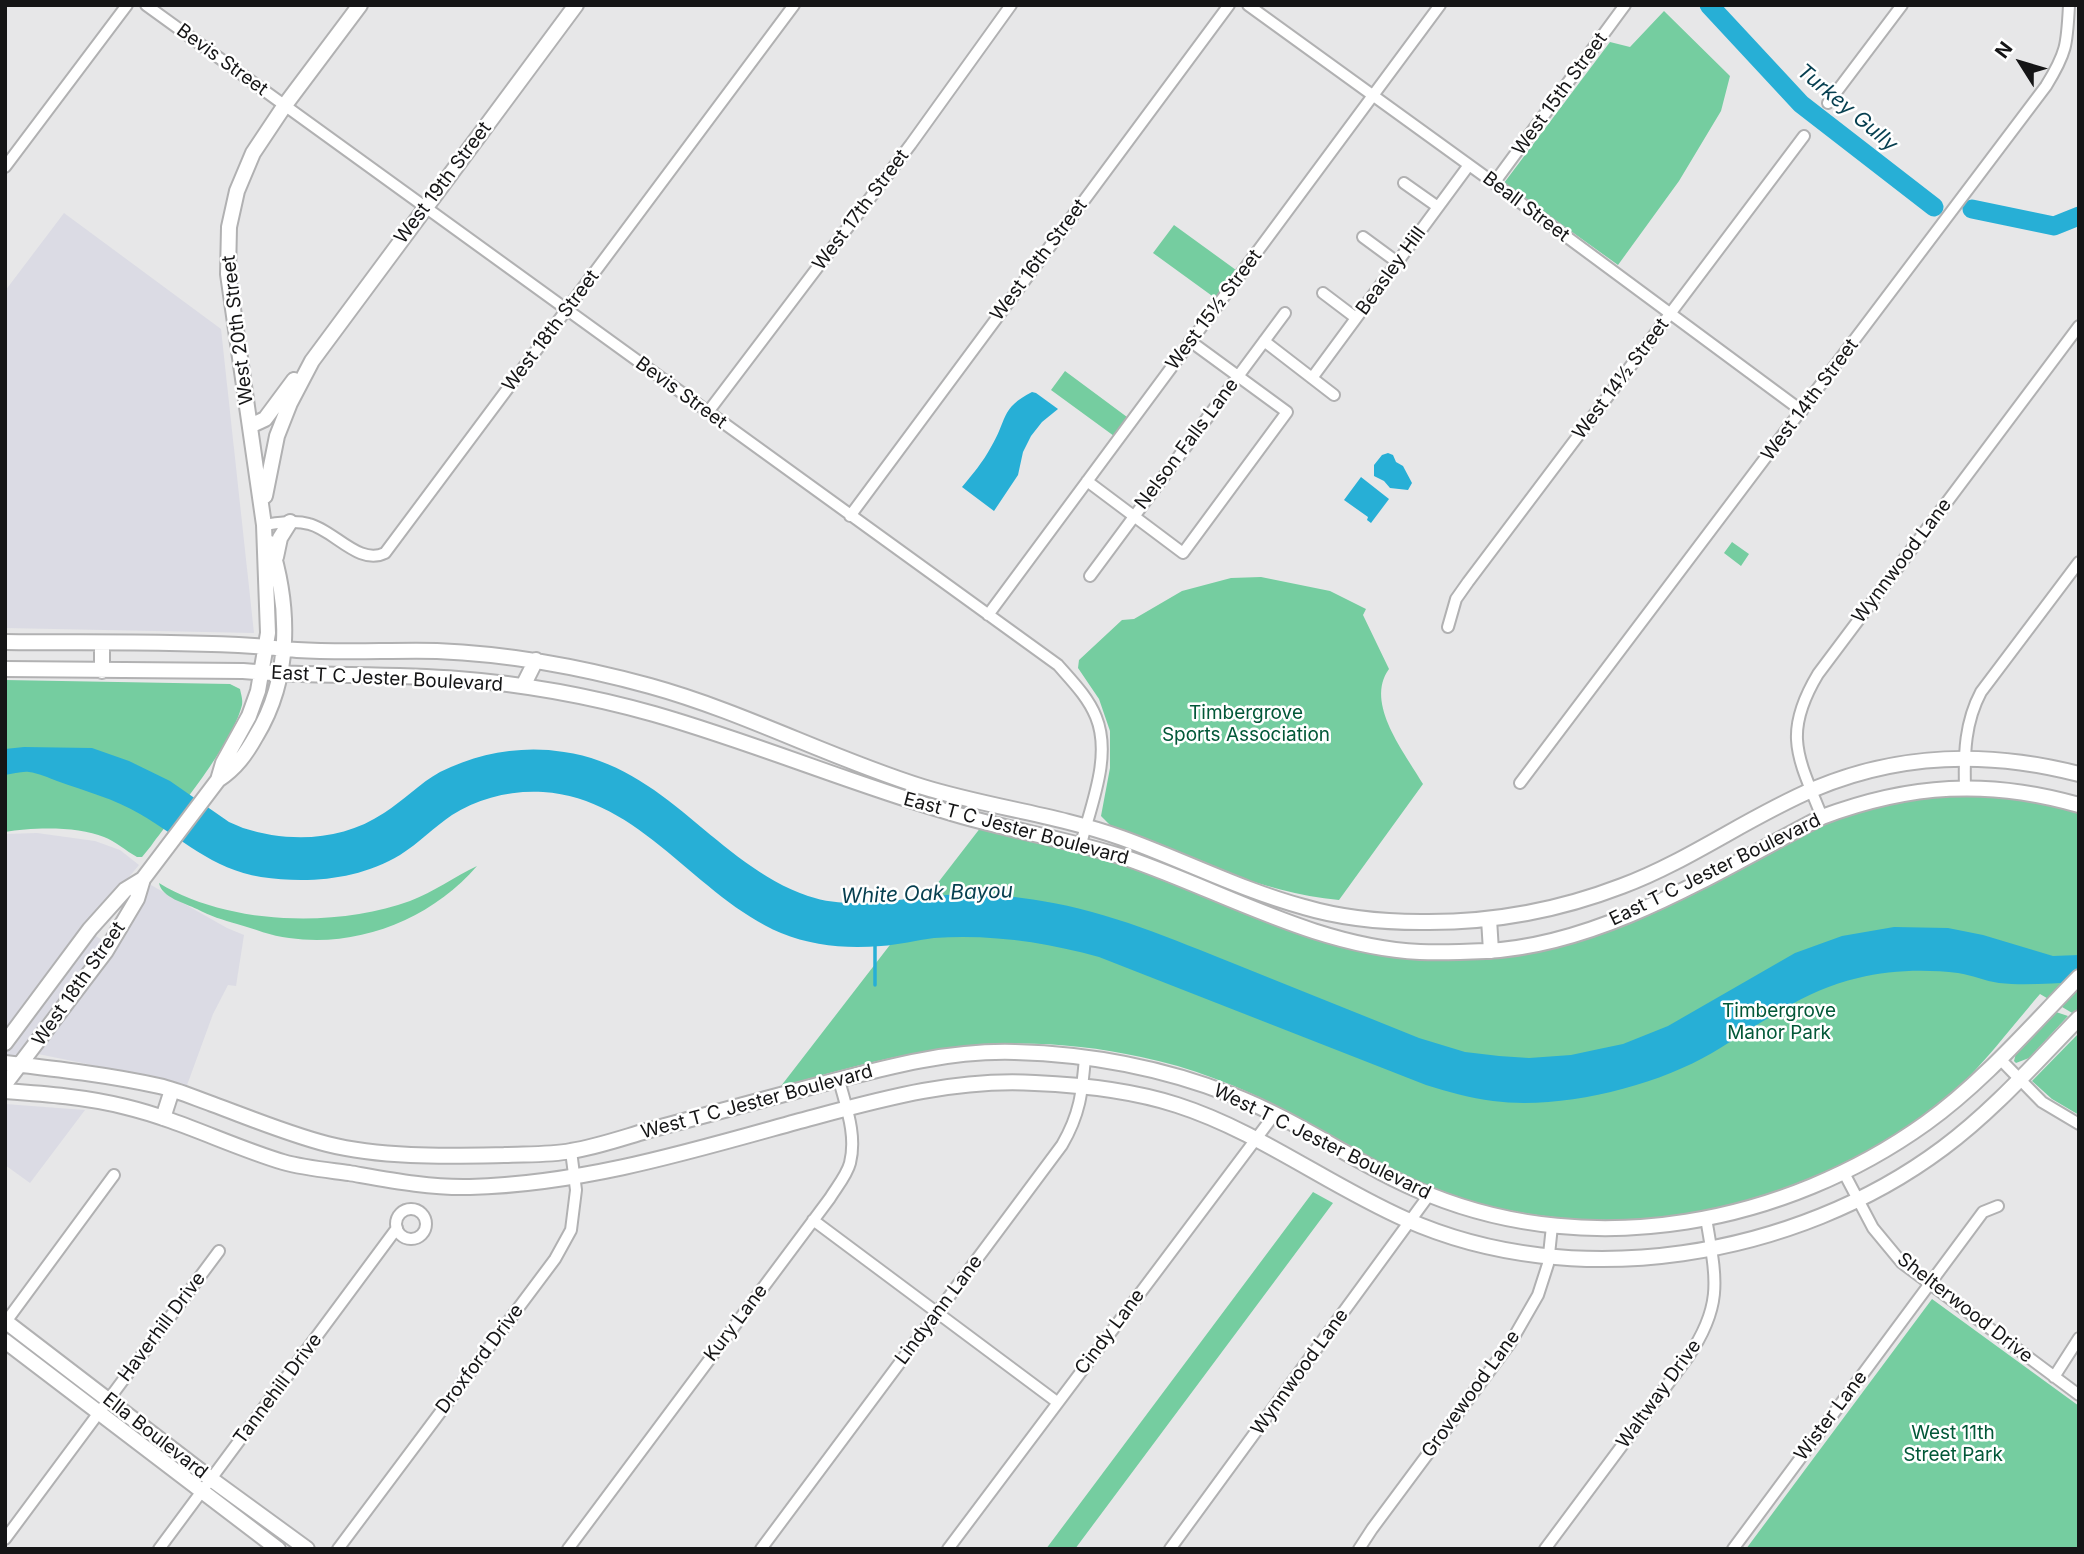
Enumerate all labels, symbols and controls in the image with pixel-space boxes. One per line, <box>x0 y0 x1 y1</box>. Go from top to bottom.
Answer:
street label: Bevis Street <box>172 19 272 101</box>
street label: West 15th Street <box>1508 28 1612 160</box>
north arrow <box>1986 28 2056 98</box>
text: N <box>1990 37 2017 63</box>
water label: Turkey Gully <box>1792 59 1902 157</box>
street label: West 19th Street <box>390 118 496 248</box>
street label: West 17th Street <box>808 145 914 275</box>
street label: Beall Street <box>1478 167 1574 247</box>
street label: West 16th Street <box>986 195 1092 325</box>
street label: Beasley Hill <box>1351 222 1431 320</box>
street label: West 15½ Street <box>1161 245 1267 375</box>
street label: West 20th Street <box>218 254 258 406</box>
street label: West 18th Street <box>498 266 604 396</box>
street label: West 14½ Street <box>1568 314 1674 444</box>
street label: West 14th Street <box>1757 335 1863 465</box>
street label: Bevis Street <box>631 352 731 434</box>
street label: Nelson Falls Lane <box>1130 374 1244 514</box>
street label: Wynnwood Lane <box>1848 494 1956 628</box>
street label: East T C Jester Boulevard <box>270 662 504 696</box>
park label: Timbergrove Sports Association <box>1162 702 1330 746</box>
street label: East T C Jester Boulevard <box>901 788 1131 870</box>
street label: East T C Jester Boulevard <box>1606 809 1824 931</box>
water label: White Oak Bayou <box>841 878 1013 910</box>
street label: West 18th Street <box>28 918 130 1050</box>
park label: Timbergrove Manor Park <box>1722 1000 1836 1044</box>
street label: West T C Jester Boulevard <box>639 1060 875 1144</box>
street label: West T C Jester Boulevard <box>1210 1079 1434 1205</box>
street label: Shelterwood Drive <box>1893 1248 2037 1368</box>
street label: Lindyann Lane <box>890 1251 988 1369</box>
street label: Haverhill Drive <box>114 1268 210 1386</box>
street label: Kury Lane <box>700 1280 772 1366</box>
street label: Cindy Lane <box>1070 1285 1150 1379</box>
street label: Droxford Drive <box>431 1300 529 1418</box>
street label: Wynnwood Lane <box>1247 1304 1353 1440</box>
street label: Grovewood Lane <box>1417 1326 1525 1462</box>
street label: Tannehill Drive <box>229 1329 327 1449</box>
street label: Waltway Drive <box>1612 1335 1706 1453</box>
street label: Wister Lane <box>1790 1367 1872 1465</box>
street label: Ella Boulevard <box>98 1388 212 1484</box>
park label: West 11th Street Park <box>1903 1422 2003 1466</box>

